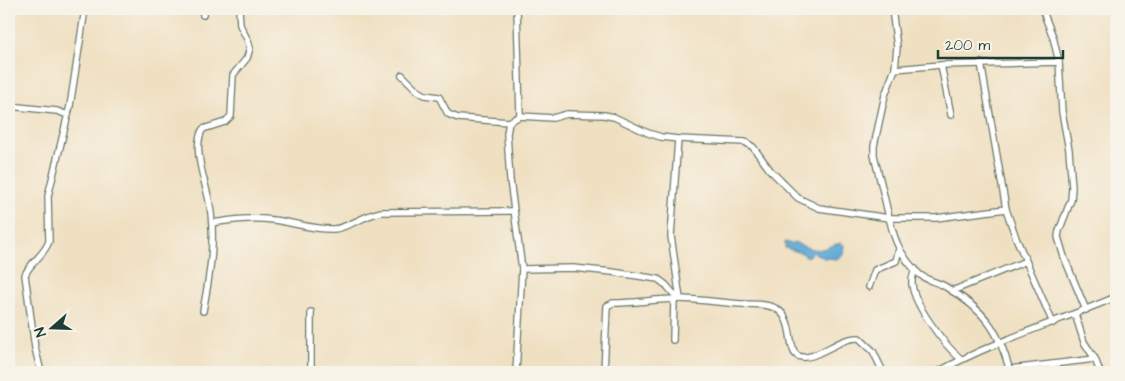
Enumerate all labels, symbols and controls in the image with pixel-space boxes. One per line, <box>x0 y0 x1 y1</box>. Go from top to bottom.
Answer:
scale bar <box>938 28 1062 60</box>
text: 200 m <box>945 35 991 56</box>
north arrow <box>28 304 78 354</box>
text: N <box>30 324 52 340</box>

